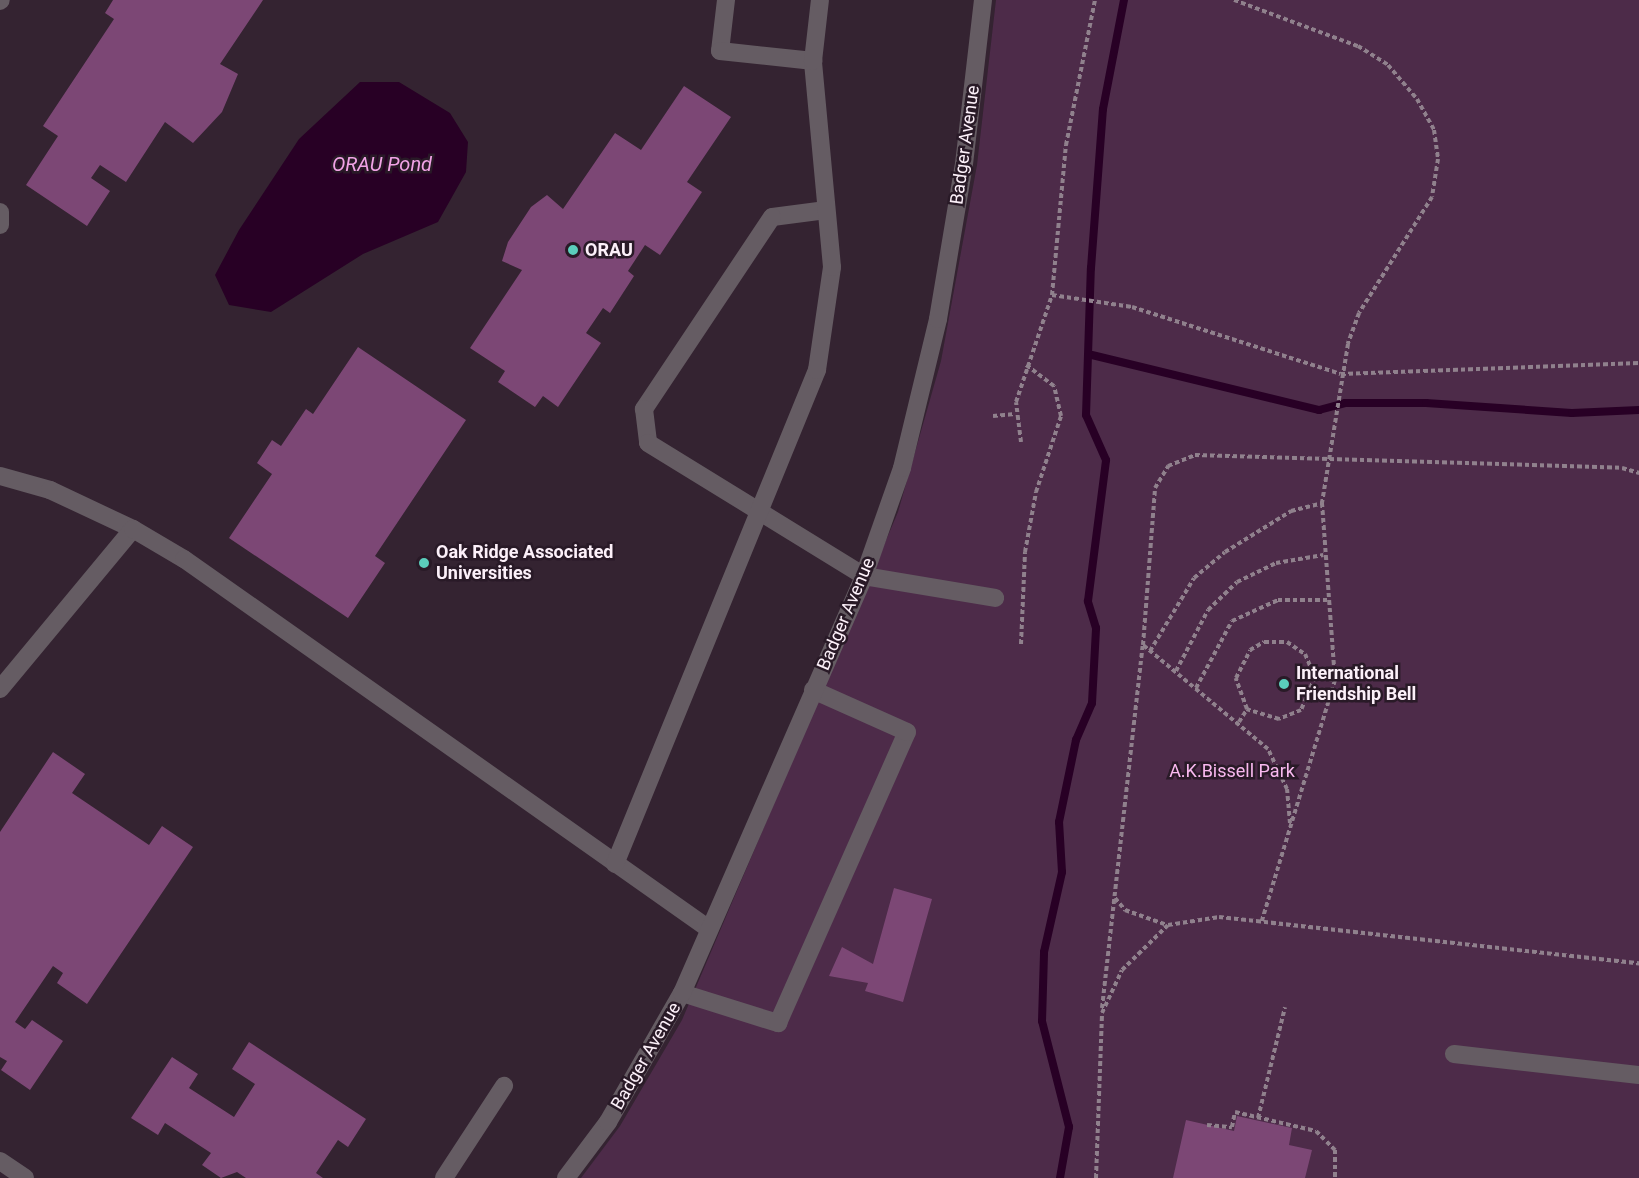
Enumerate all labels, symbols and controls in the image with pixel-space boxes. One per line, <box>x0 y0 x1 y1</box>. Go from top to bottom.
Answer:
street label: Badger Avenue <box>946 84 984 206</box>
water label: ORAU Pond <box>332 152 432 176</box>
place label: ORAU <box>585 239 633 261</box>
marker: ORAU <box>566 243 580 257</box>
place label: Oak Ridge Associated Universities <box>436 542 614 584</box>
street label: Badger Avenue <box>813 554 879 674</box>
marker: Oak Ridge Associated Universities <box>417 556 431 570</box>
place label: International Friendship Bell <box>1296 663 1416 706</box>
marker: International Friendship Bell <box>1277 677 1291 691</box>
park label: A.K.Bissell Park <box>1169 760 1295 782</box>
street label: Badger Avenue <box>607 999 685 1113</box>

